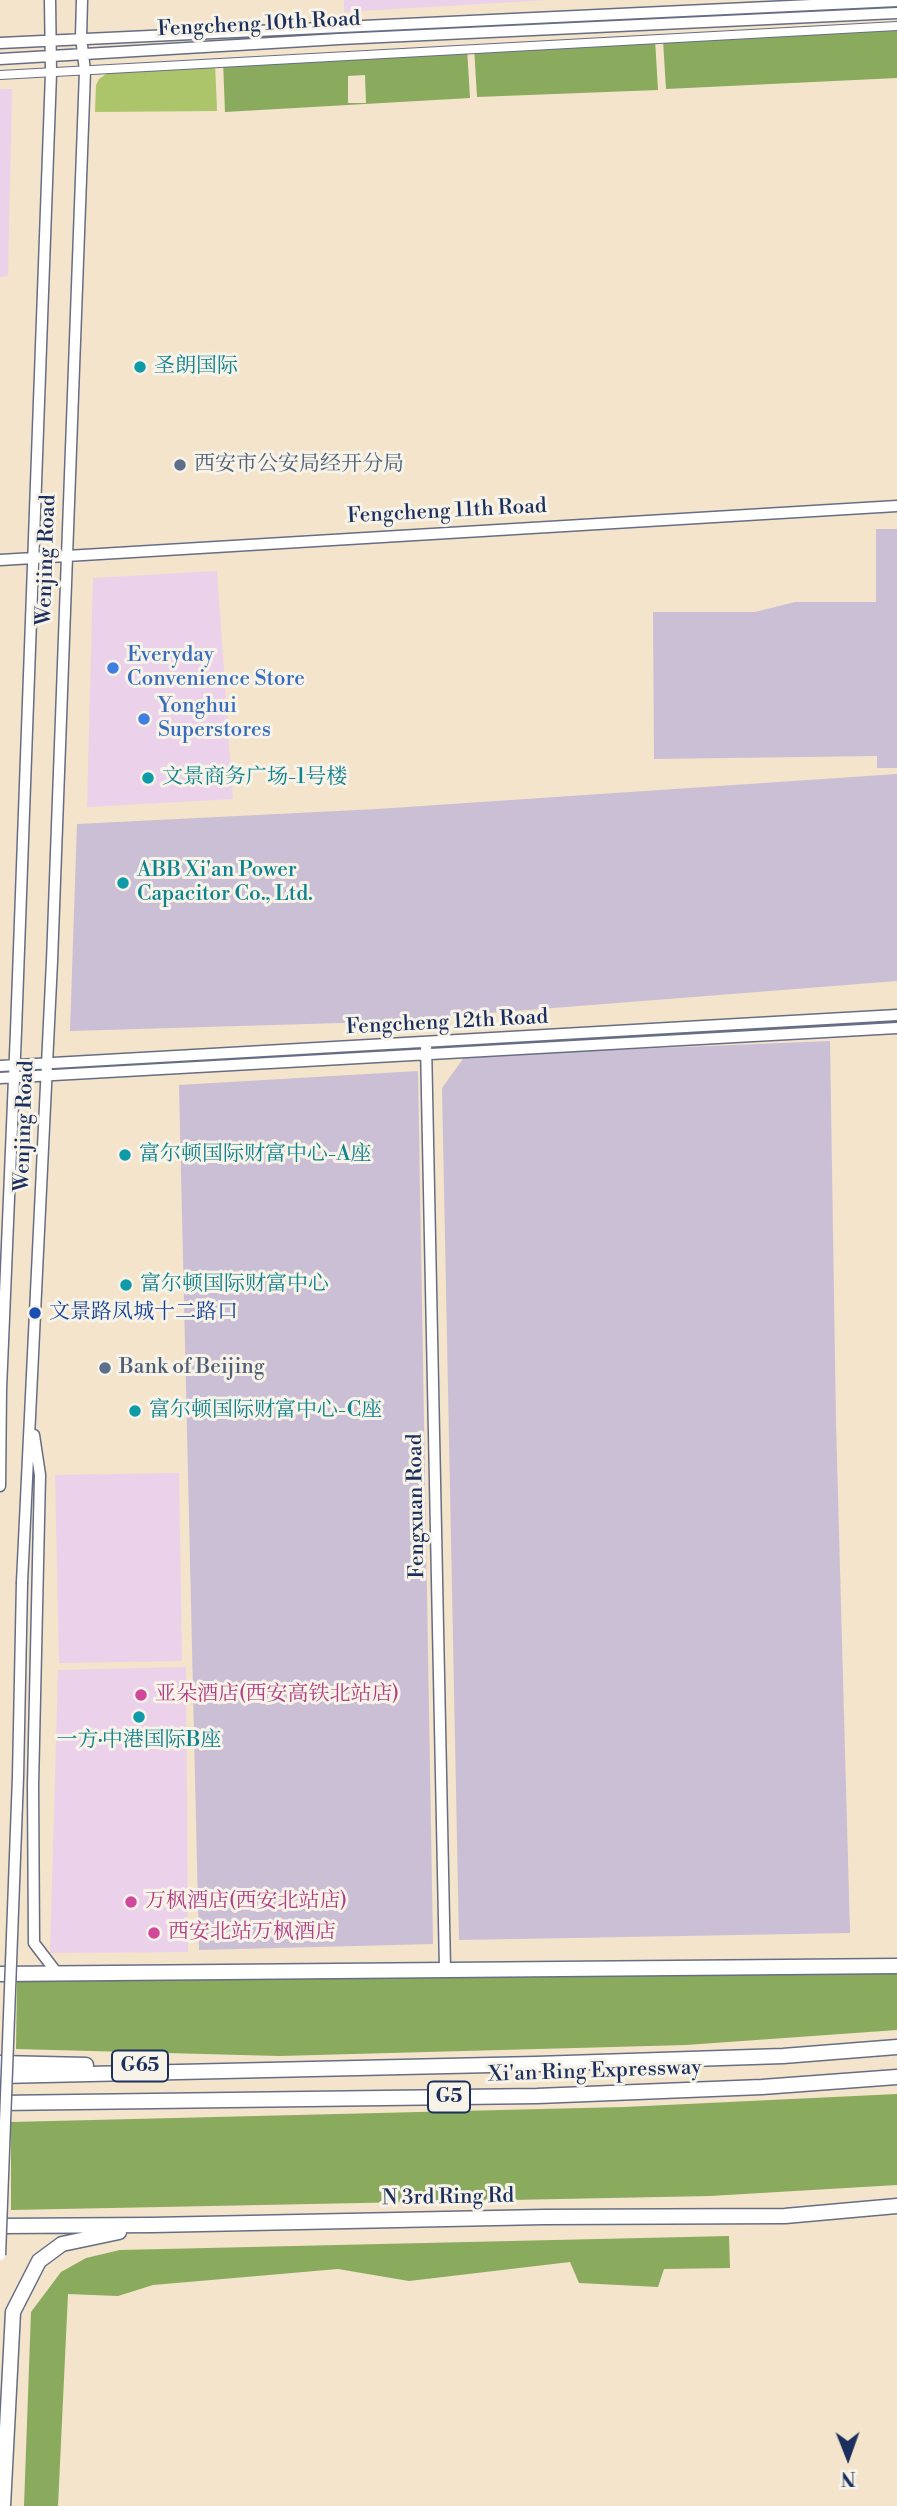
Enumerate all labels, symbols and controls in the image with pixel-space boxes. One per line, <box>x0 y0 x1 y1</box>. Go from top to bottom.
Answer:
street label: Fengcheng 10th Road <box>157 7 361 43</box>
place label: 圣朗国际 <box>154 354 238 380</box>
marker: 圣朗国际 <box>132 359 148 375</box>
place label: 西安市公安局经开分局 <box>194 452 404 478</box>
marker: 西安市公安局经开分局 <box>172 457 188 473</box>
street label: Wenjing Road <box>32 494 62 626</box>
street label: Fengcheng 11th Road <box>347 494 547 530</box>
place label: Everyday Convenience Store <box>127 643 305 693</box>
marker: Everyday Convenience Store <box>105 660 121 676</box>
place label: Yonghui Superstores <box>158 694 271 744</box>
marker: Yonghui Superstores <box>136 711 152 727</box>
place label: 文景商务广场-1号楼 <box>162 765 347 791</box>
marker: 文景商务广场-1号楼 <box>140 770 156 786</box>
place label: ABB Xi'an Power Capacitor Co., Ltd. <box>137 858 313 908</box>
marker: ABB Xi'an Power Capacitor Co., Ltd. <box>115 875 131 891</box>
street label: Fengcheng 12th Road <box>345 1005 549 1041</box>
street label: Wenjing Road <box>10 1060 40 1192</box>
place label: 富尔顿国际财富中心-A座 <box>139 1142 372 1168</box>
marker: 富尔顿国际财富中心-A座 <box>117 1147 133 1163</box>
place label: 富尔顿国际财富中心 <box>140 1272 329 1298</box>
marker: 富尔顿国际财富中心 <box>118 1277 134 1293</box>
place label: 文景路凤城十二路口 <box>49 1300 238 1326</box>
marker: 文景路凤城十二路口 <box>27 1305 43 1321</box>
place label: Bank of Beijing <box>119 1355 265 1381</box>
marker: Bank of Beijing <box>97 1360 113 1376</box>
place label: 富尔顿国际财富中心-C座 <box>149 1398 382 1424</box>
marker: 富尔顿国际财富中心-C座 <box>127 1403 143 1419</box>
street label: Fengxuan Road <box>403 1433 431 1579</box>
place label: 亚朵酒店(西安高铁北站店) <box>155 1682 399 1708</box>
marker: 亚朵酒店(西安高铁北站店) <box>133 1687 149 1703</box>
marker: 一方·中港国际B座 <box>131 1709 147 1725</box>
place label: 一方·中港国际B座 <box>56 1728 222 1754</box>
place label: 万枫酒店(西安北站店) <box>145 1889 347 1915</box>
marker: 万枫酒店(西安北站店) <box>123 1894 139 1910</box>
place label: 西安北站万枫酒店 <box>168 1920 336 1946</box>
marker: 西安北站万枫酒店 <box>146 1925 162 1941</box>
road number: G65 <box>112 2050 168 2082</box>
street label: Xi'an Ring Expressway <box>488 2056 702 2088</box>
road number: G5 <box>428 2082 470 2112</box>
street label: N 3rd Ring Rd <box>382 2184 514 2212</box>
north arrow <box>813 2422 883 2492</box>
text: N <box>841 2466 856 2490</box>

